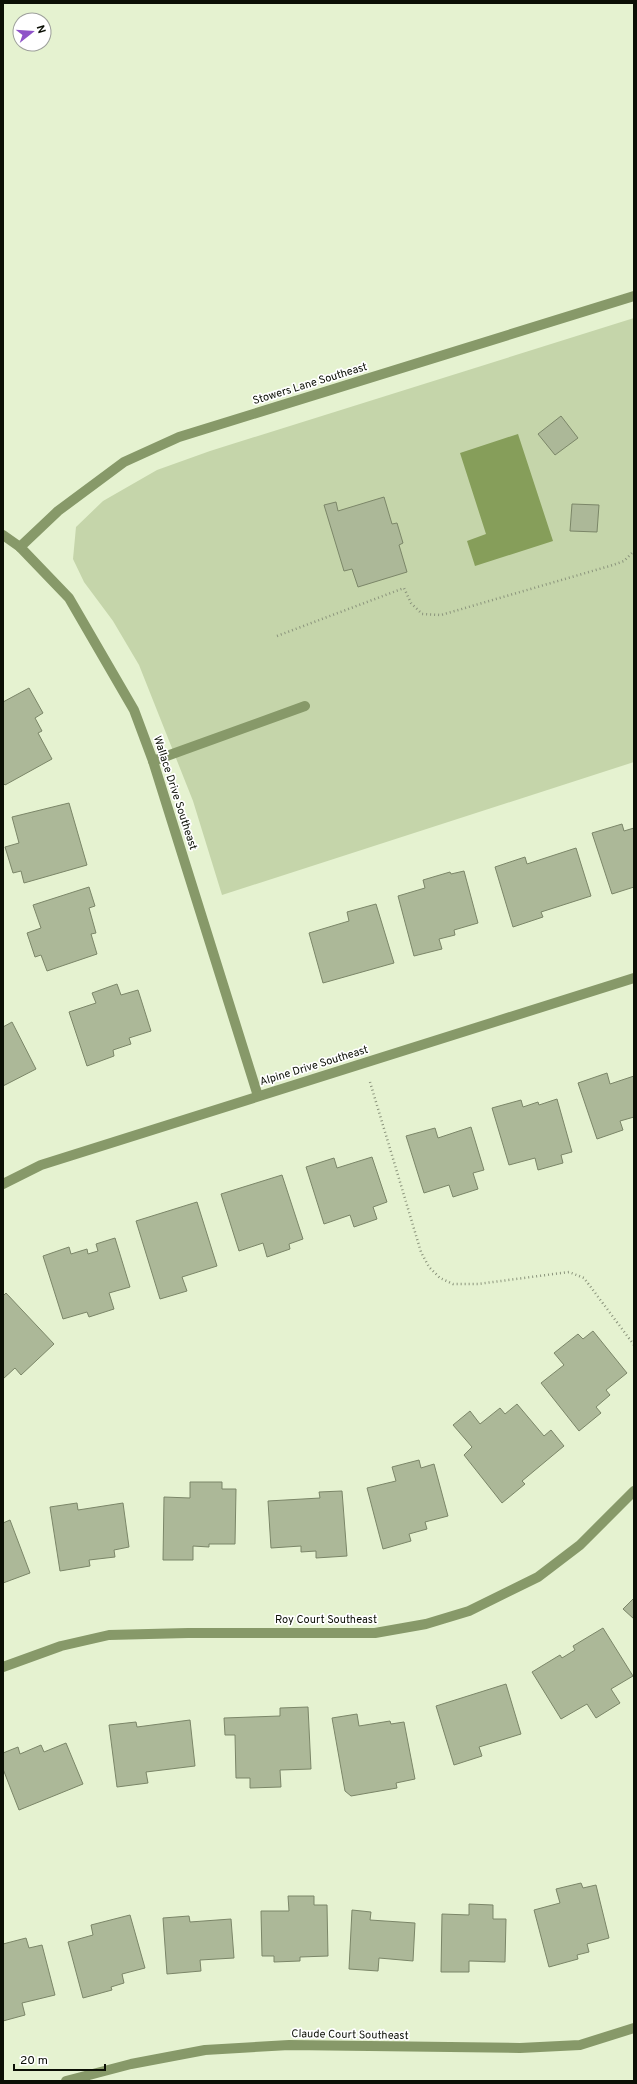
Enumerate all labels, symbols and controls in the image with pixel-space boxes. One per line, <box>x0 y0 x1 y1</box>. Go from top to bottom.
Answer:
north arrow <box>12 12 52 52</box>
text: N <box>33 24 48 35</box>
street label: Stowers Lane Southeast <box>251 360 369 408</box>
street label: Wallace Drive Southeast <box>150 734 200 852</box>
street label: Alpine Drive Southeast <box>258 1043 370 1089</box>
street label: Roy Court Southeast <box>275 1613 377 1627</box>
street label: Claude Court Southeast <box>291 2027 409 2043</box>
scale bar <box>14 2046 105 2072</box>
text: 20 m <box>20 2053 48 2069</box>

